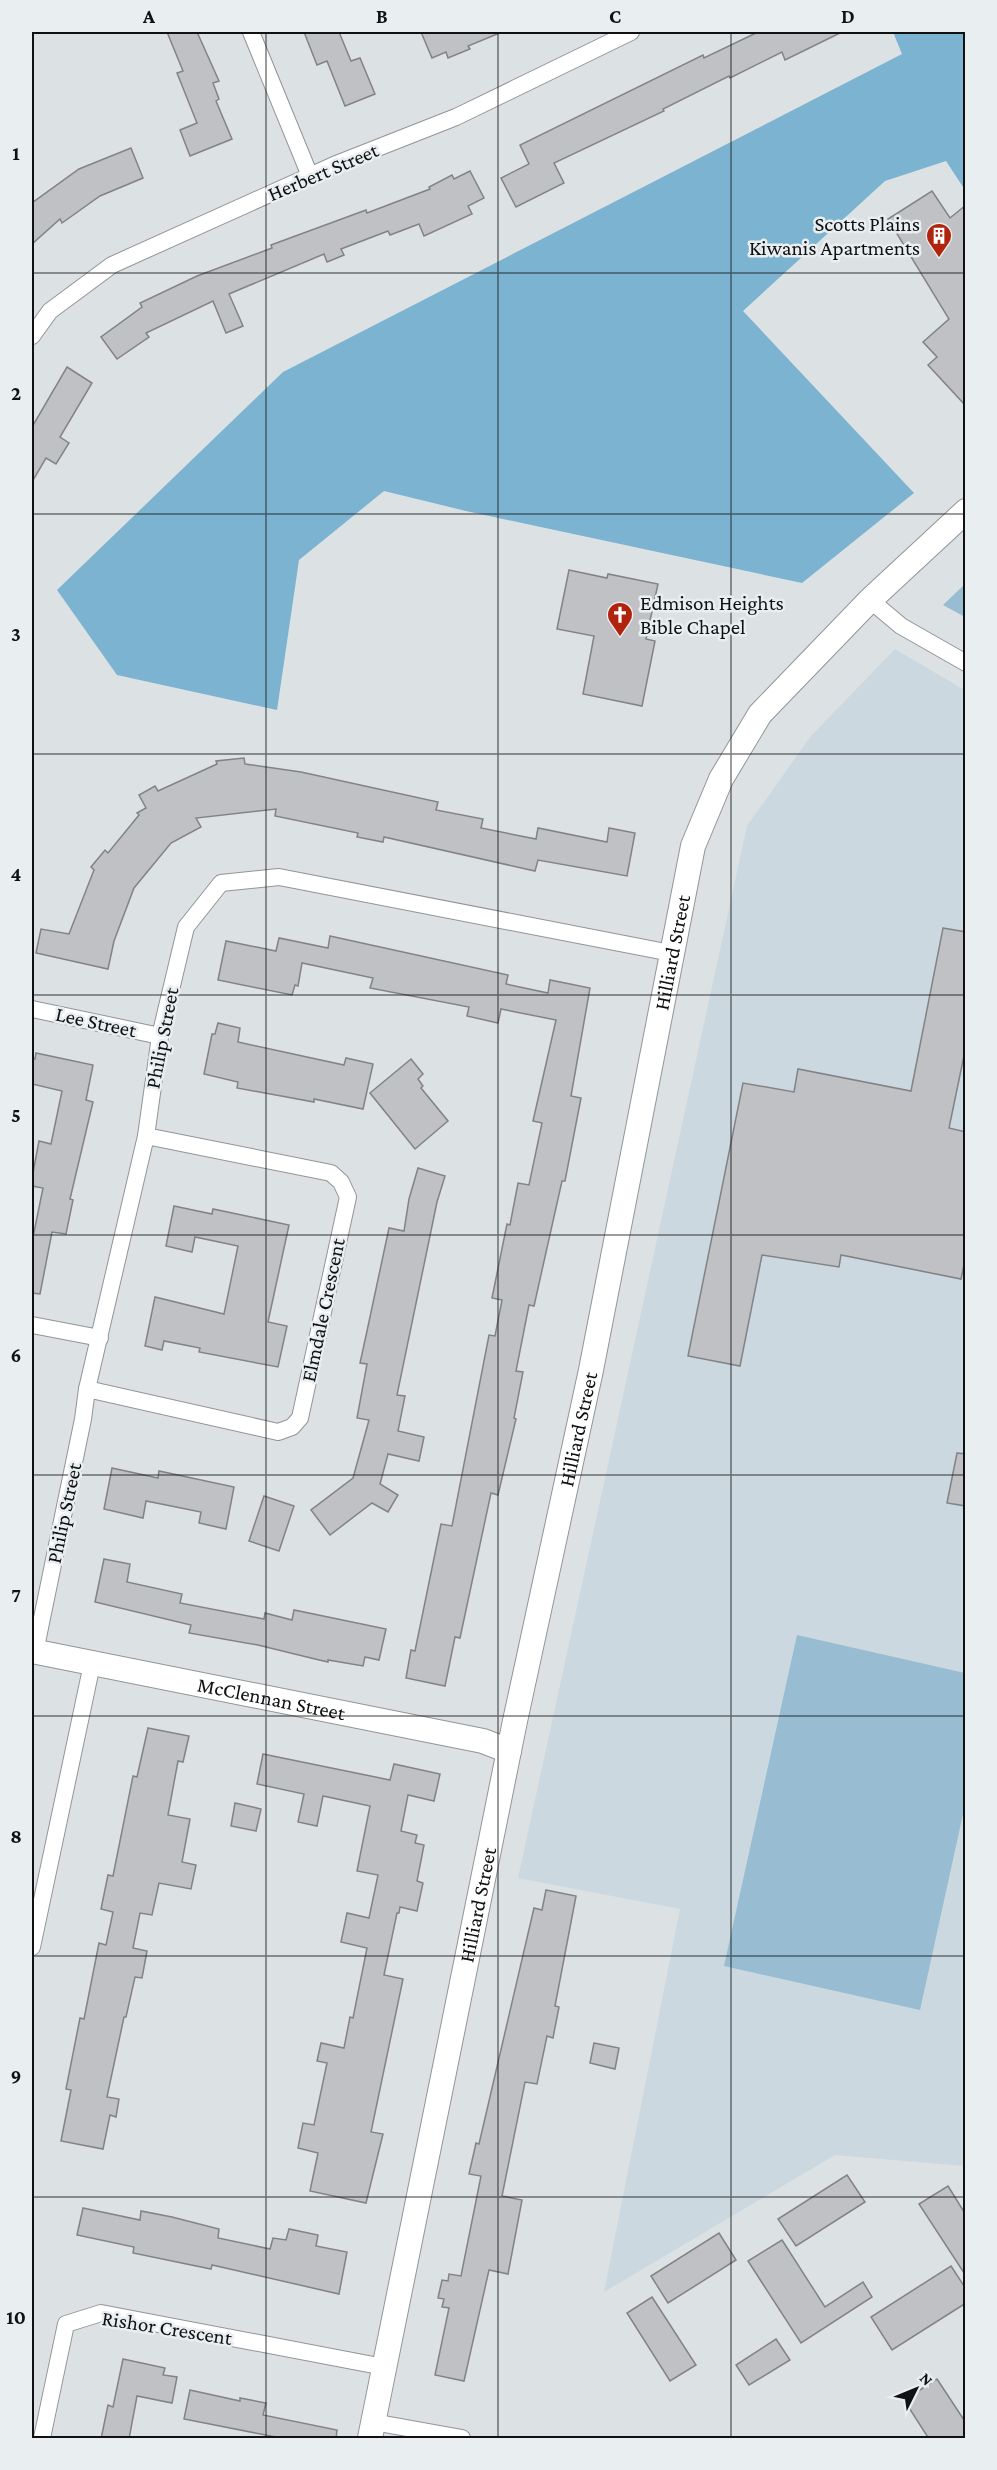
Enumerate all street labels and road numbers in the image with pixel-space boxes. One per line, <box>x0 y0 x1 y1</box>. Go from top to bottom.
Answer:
street label: Herbert Street <box>264 138 383 206</box>
street label: Hilliard Street <box>649 892 695 1012</box>
street label: Philip Street <box>140 984 184 1091</box>
street label: Lee Street <box>53 1002 140 1042</box>
street label: Elmdale Crescent <box>296 1235 350 1384</box>
street label: Hilliard Street <box>554 1369 602 1489</box>
street label: Philip Street <box>42 1459 87 1566</box>
street label: McClennan Street <box>195 1672 348 1725</box>
street label: Hilliard Street <box>454 1844 501 1964</box>
street label: Rishor Crescent <box>100 2306 235 2350</box>

